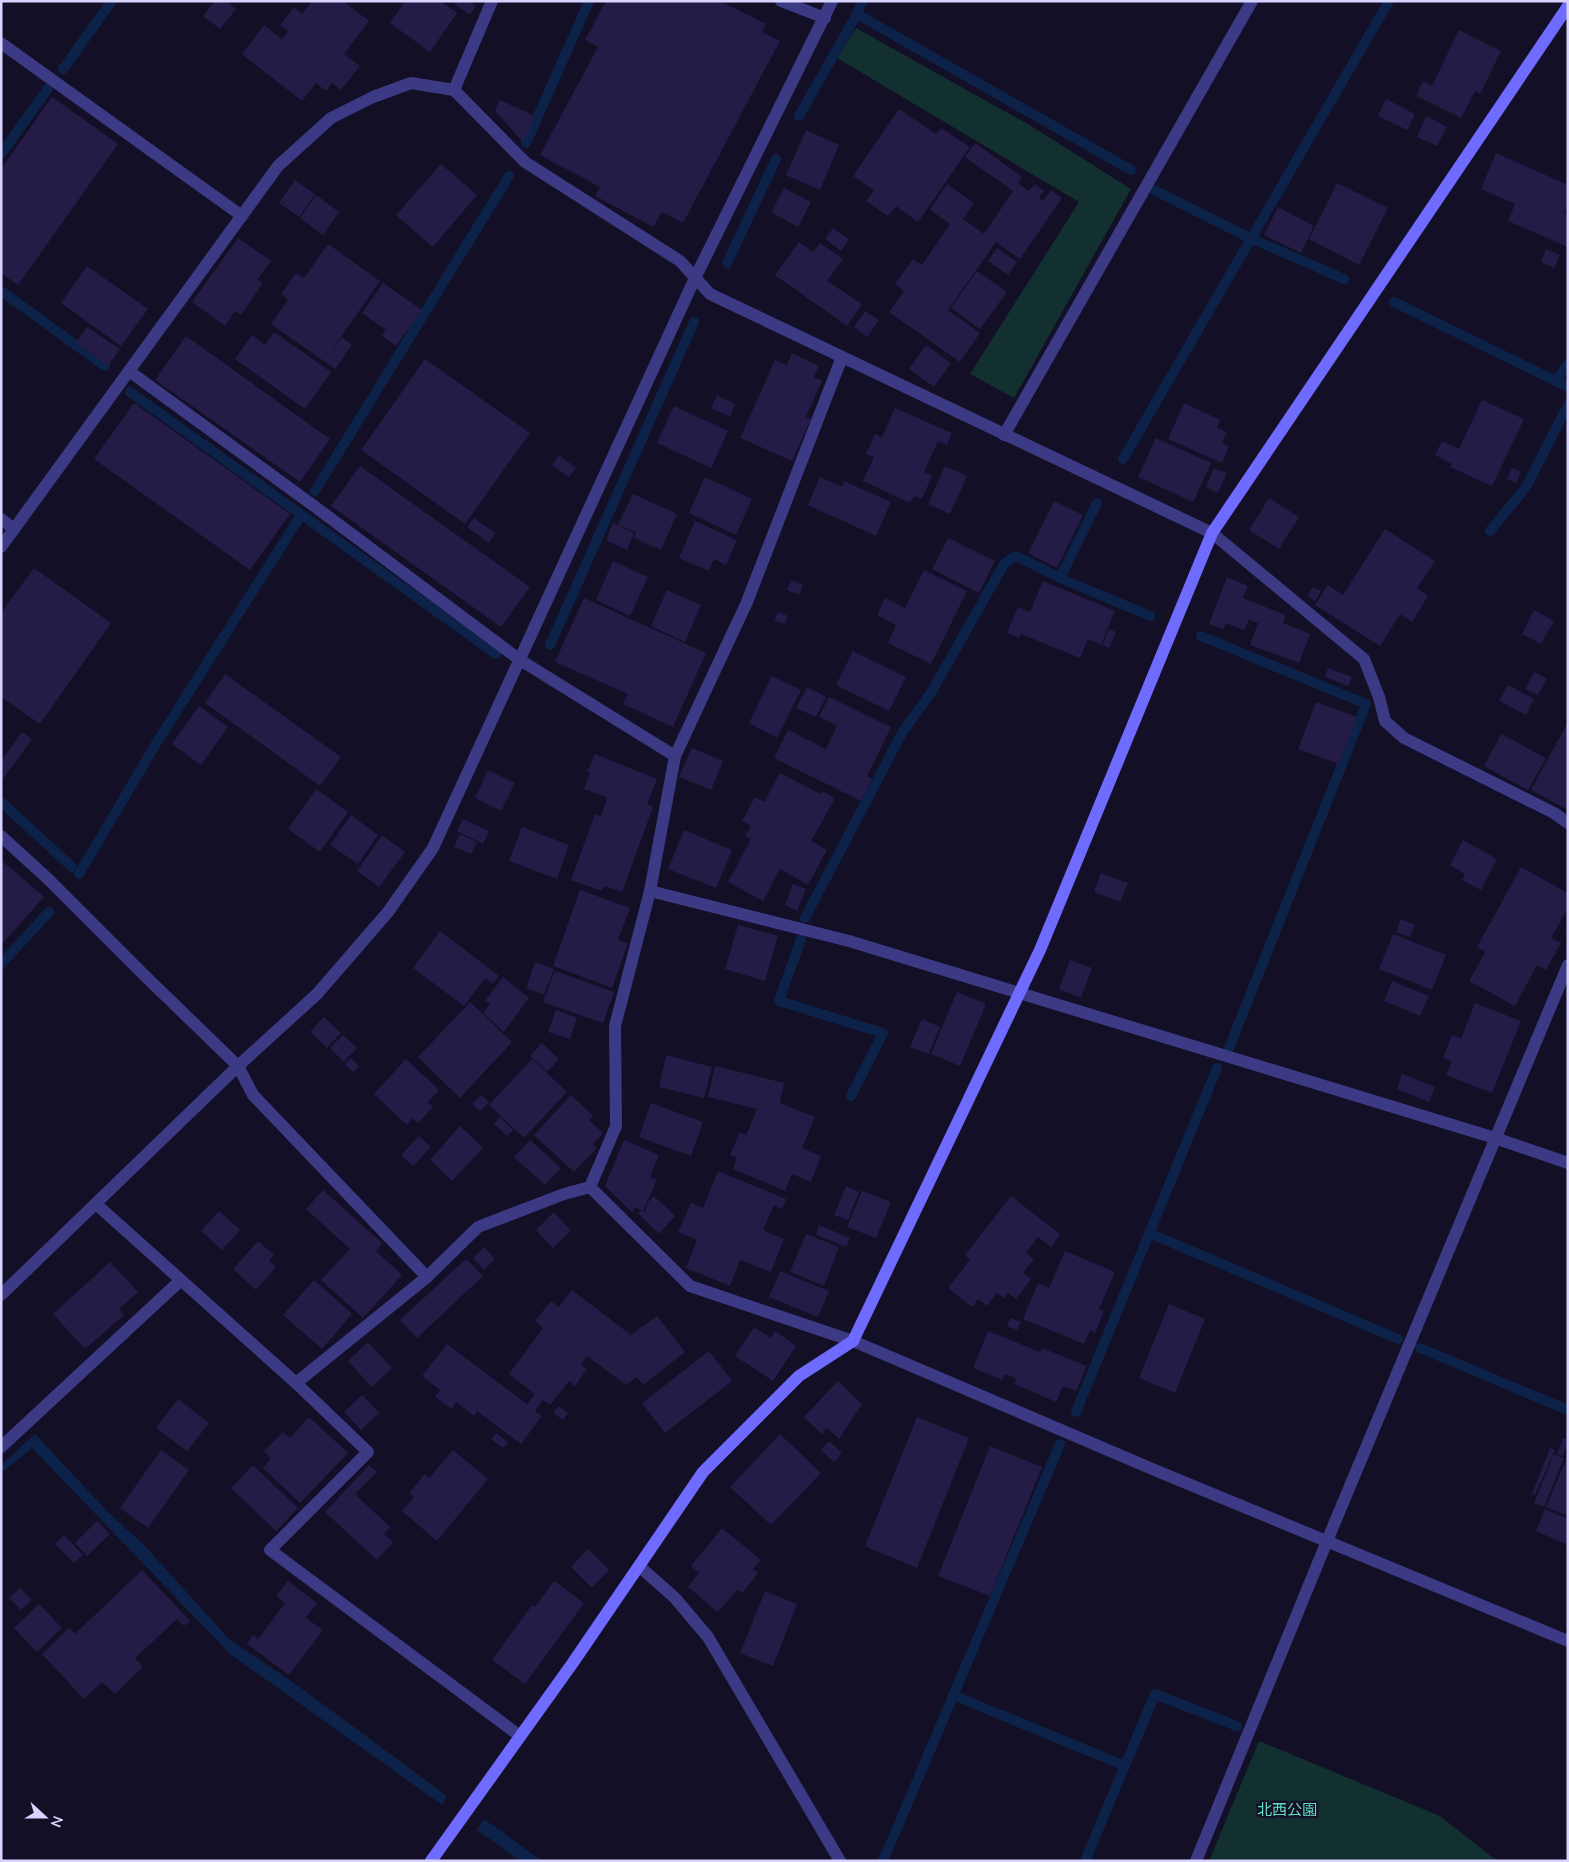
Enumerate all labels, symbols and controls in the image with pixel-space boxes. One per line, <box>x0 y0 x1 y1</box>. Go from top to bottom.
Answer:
north arrow <box>20 1792 70 1842</box>
park label: 北西公園 <box>1257 1800 1317 1819</box>
text: N <box>47 1813 67 1830</box>

